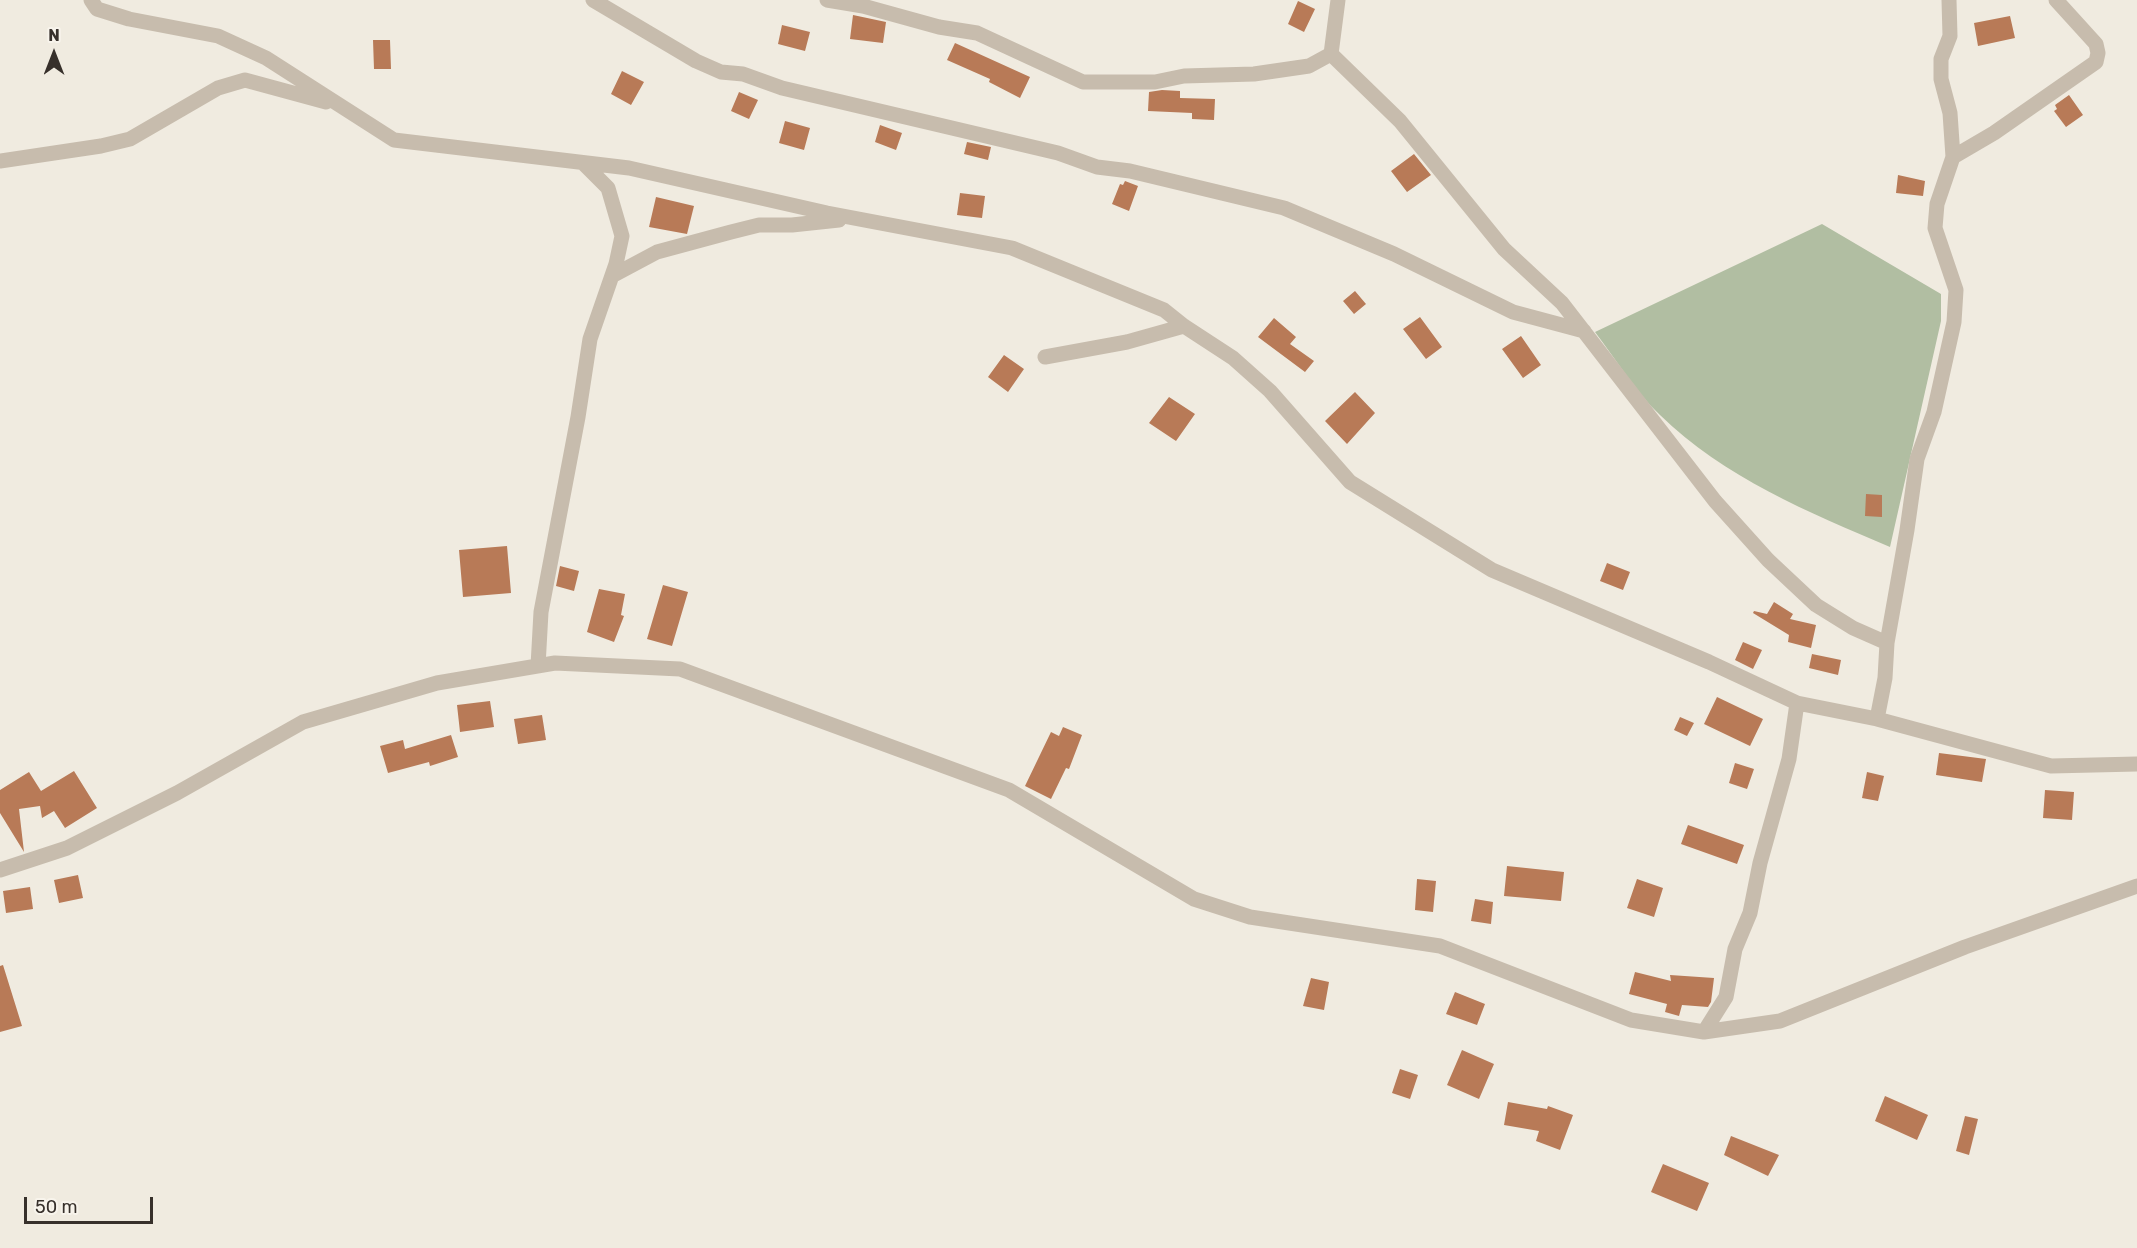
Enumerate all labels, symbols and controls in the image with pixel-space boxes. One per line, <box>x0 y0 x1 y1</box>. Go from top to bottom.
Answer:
north arrow <box>24 24 84 84</box>
text: N <box>48 26 60 45</box>
scale bar <box>27 1185 156 1223</box>
text: 50 m <box>35 1196 78 1218</box>

